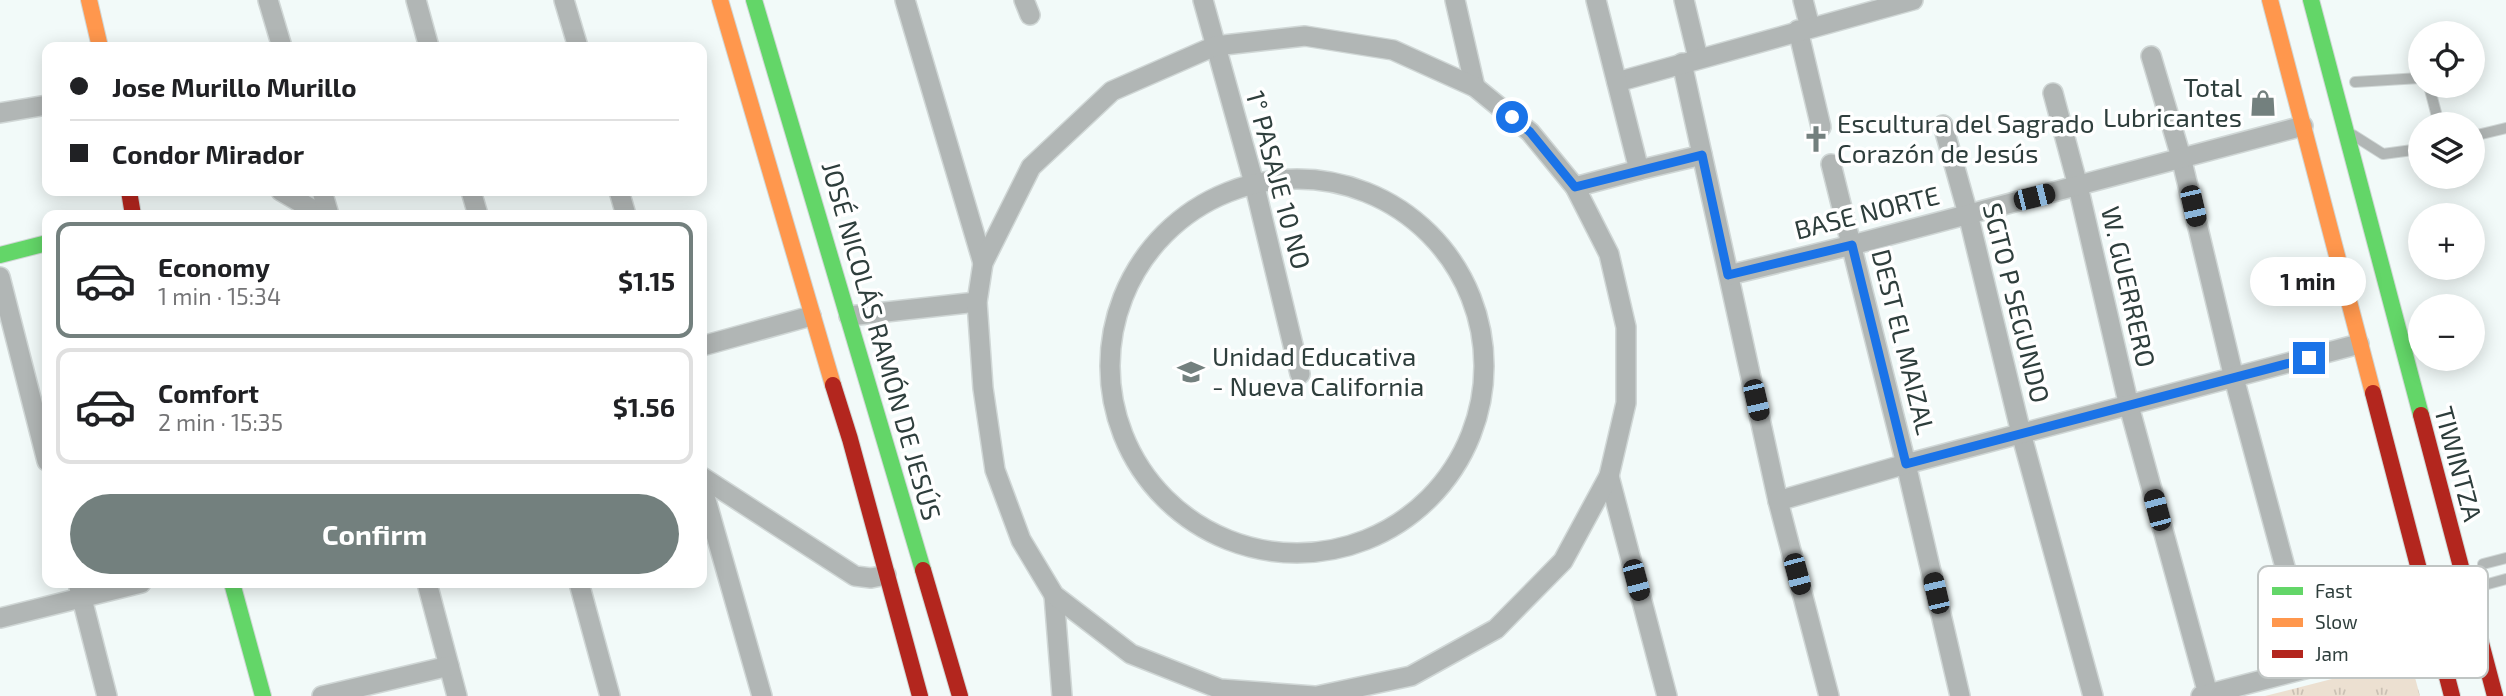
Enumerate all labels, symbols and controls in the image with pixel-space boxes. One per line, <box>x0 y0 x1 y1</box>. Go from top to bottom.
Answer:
map controls <box>2408 21 2485 371</box>
button: locate <box>2408 21 2485 98</box>
text: Jose Murillo Murillo <box>112 71 356 102</box>
place label: Total Lubricantes <box>2103 71 2242 132</box>
street label: 1° PASAJE 10 NO <box>1241 87 1318 272</box>
shop icon: Total Lubricantes <box>2248 88 2278 118</box>
route start <box>1496 101 1528 133</box>
place label: Escultura del Sagrado Corazón de Jesús <box>1837 107 2095 168</box>
button: layers <box>2408 112 2485 189</box>
church icon: Escultura del Sagrado Corazón de Jesús <box>1801 124 1831 154</box>
text: Condor Mirador <box>112 138 304 169</box>
street label: JOSÉ NICOLÁS RAMÓN DE JESÚS <box>816 158 949 523</box>
street label: BASE NORTE <box>1791 179 1942 245</box>
car <box>2012 182 2057 212</box>
car <box>2179 183 2208 229</box>
street label: SGTO P SEGUNDO <box>1978 199 2057 406</box>
street label: W. GUERRERO <box>2096 203 2163 370</box>
button: + <box>2408 203 2485 280</box>
street label: DEST EL MAIZAL <box>1866 246 1942 438</box>
icon: car <box>74 249 137 312</box>
text: Economy <box>158 251 270 282</box>
callout: 1 min <box>2251 256 2367 306</box>
text: $1.15 <box>618 265 675 296</box>
text: 1 min <box>2280 267 2336 295</box>
text: 1 min · 15:34 <box>158 282 281 310</box>
button: − <box>2408 294 2485 371</box>
place label: Unidad Educativa - Nueva California <box>1212 340 1424 401</box>
route end <box>2293 342 2325 374</box>
school or university icon: Unidad Educativa - Nueva California <box>1176 357 1206 387</box>
icon: car <box>74 375 137 438</box>
text: Comfort <box>158 377 259 408</box>
car <box>1742 377 1771 423</box>
text: $1.56 <box>613 391 675 422</box>
street label: TIWINTZA <box>2429 403 2490 524</box>
text: 2 min · 15:35 <box>158 408 283 436</box>
car <box>2142 487 2173 533</box>
button: Confirm <box>70 494 679 574</box>
car <box>1782 551 1813 597</box>
car <box>1621 557 1652 603</box>
legend <box>2258 566 2488 678</box>
car <box>1922 570 1951 616</box>
text: Fast <box>2315 579 2352 602</box>
text: Slow <box>2315 610 2358 633</box>
text: Jam <box>2315 642 2349 665</box>

